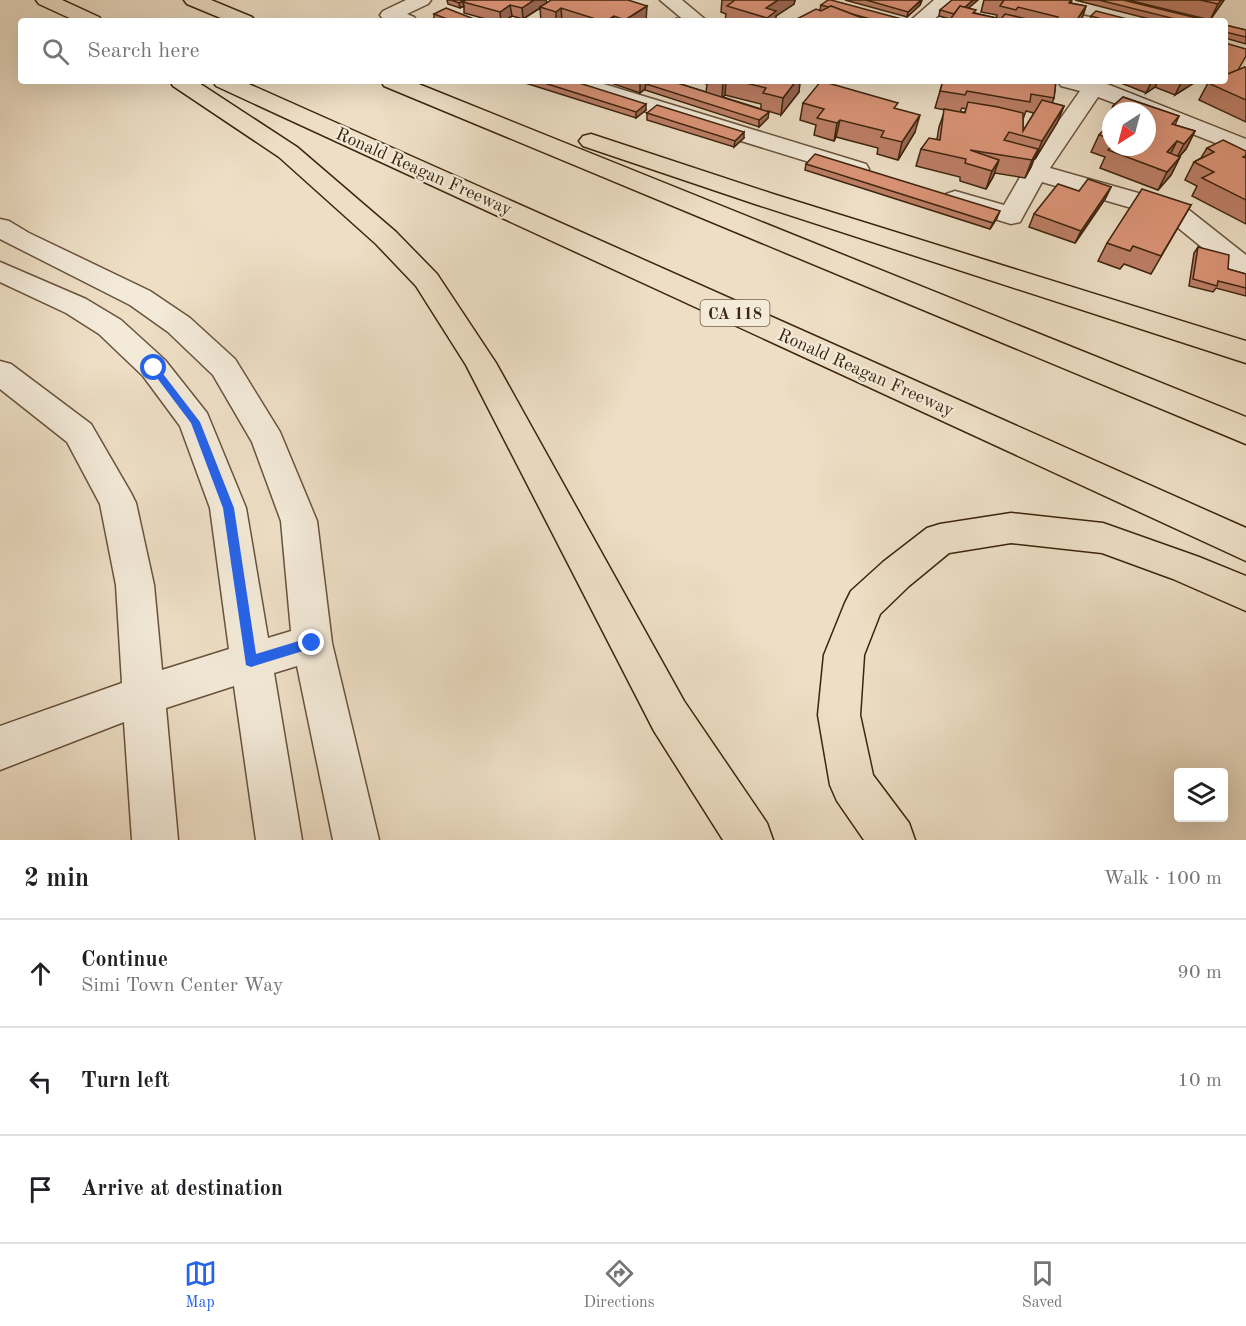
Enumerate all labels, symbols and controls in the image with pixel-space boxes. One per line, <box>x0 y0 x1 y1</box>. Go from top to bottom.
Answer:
search box <box>18 18 1228 84</box>
icon: search <box>39 35 72 68</box>
text: Search here <box>87 40 200 62</box>
north arrow <box>1102 102 1156 156</box>
street label: Ronald Reagan Freeway <box>333 125 515 219</box>
road number: CA 118 <box>700 300 770 326</box>
street label: Ronald Reagan Freeway <box>775 326 957 420</box>
route start <box>140 354 166 380</box>
route end <box>298 629 324 655</box>
map controls <box>1174 768 1228 822</box>
button: layers <box>1174 768 1228 822</box>
text: 2 min <box>24 866 89 892</box>
text: Walk · 100 m <box>1103 869 1222 889</box>
text: Continue <box>81 949 168 971</box>
icon: ahead <box>24 957 57 990</box>
text: 90 m <box>1177 963 1222 983</box>
text: Simi Town Center Way <box>81 976 283 996</box>
icon: left <box>24 1065 57 1098</box>
text: Turn left <box>81 1070 170 1092</box>
text: 10 m <box>1177 1071 1222 1091</box>
icon: arrive <box>24 1173 57 1206</box>
text: Arrive at destination <box>81 1178 283 1200</box>
tab: Map <box>184 1257 217 1313</box>
tab: Directions <box>584 1257 655 1313</box>
tab: Saved <box>1022 1257 1062 1313</box>

